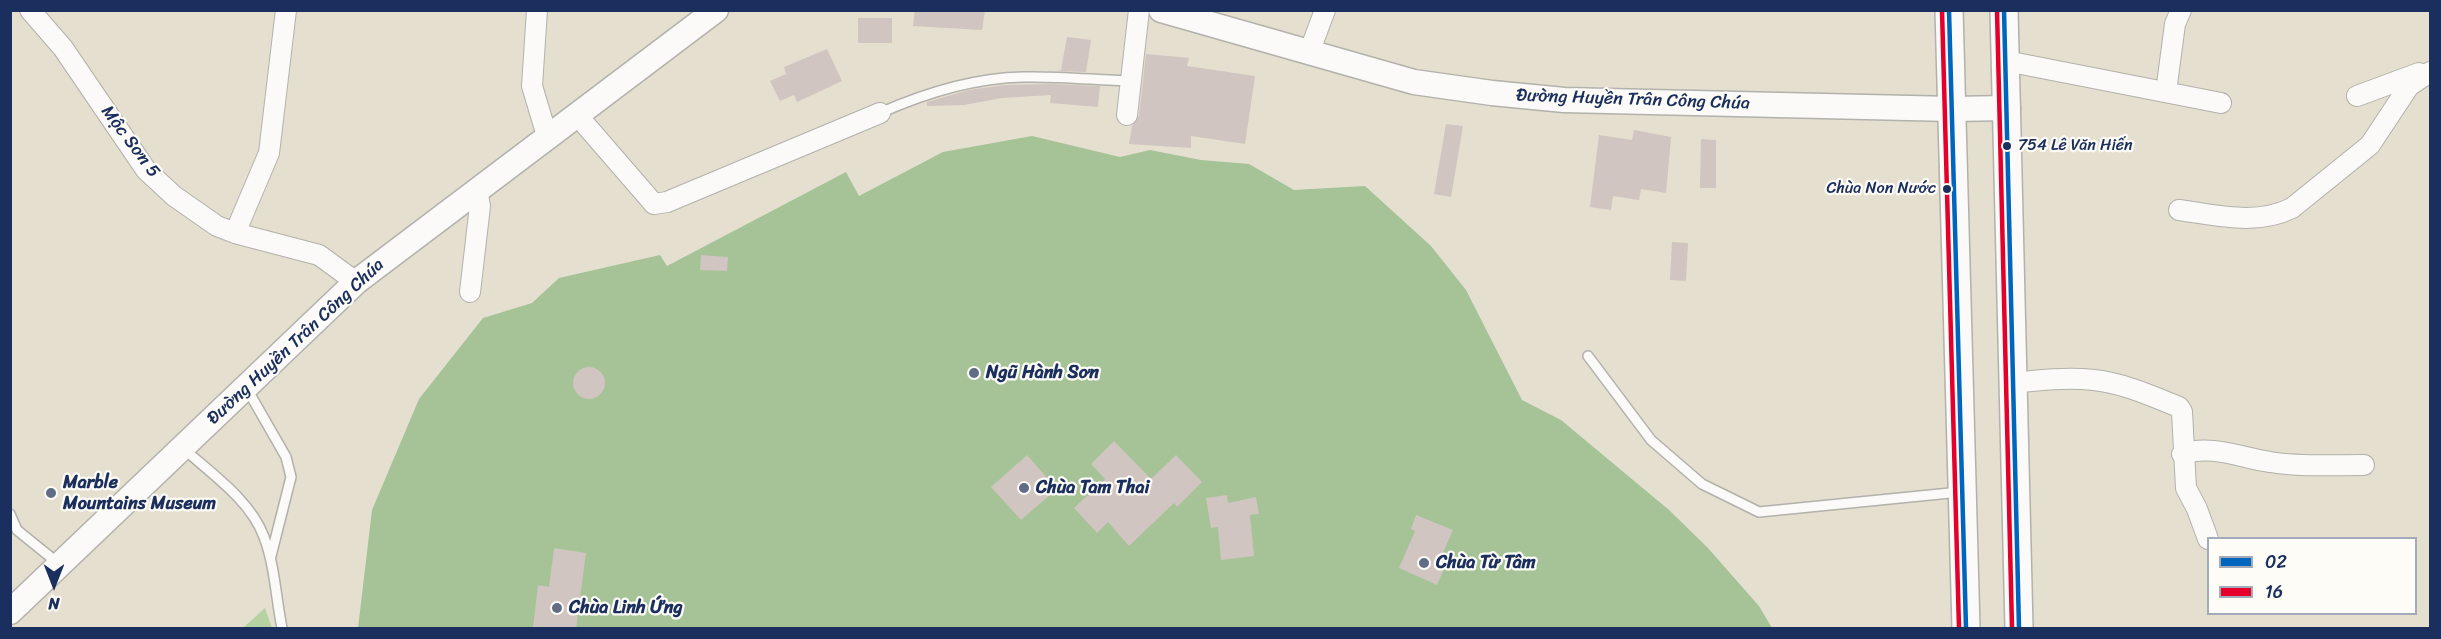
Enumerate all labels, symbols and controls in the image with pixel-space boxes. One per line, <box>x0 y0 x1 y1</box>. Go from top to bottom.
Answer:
street label: Đường Huyền Trân Công Chúa <box>1516 85 1750 115</box>
street label: Mộc Sơn 5 <box>96 102 164 182</box>
place label: 754 Lê Văn Hiến <box>2018 136 2133 156</box>
marker: 754 Lê Văn Hiến <box>2001 140 2013 152</box>
place label: Chùa Non Nước <box>1826 179 1936 199</box>
marker: Chùa Non Nước <box>1941 183 1953 195</box>
street label: Đường Huyền Trân Công Chúa <box>203 254 389 430</box>
place label: Ngũ Hành Sơn <box>986 362 1099 384</box>
marker: Ngũ Hành Sơn <box>967 366 981 380</box>
place label: Marble Mountains Museum <box>63 472 216 514</box>
place label: Chùa Tam Thai <box>1036 477 1149 499</box>
marker: Chùa Tam Thai <box>1017 481 1031 495</box>
marker: Marble Mountains Museum <box>44 486 58 500</box>
legend <box>2207 537 2417 615</box>
text: 02 <box>2265 546 2287 578</box>
place label: Chùa Từ Tâm <box>1436 552 1536 574</box>
north arrow <box>24 555 84 615</box>
marker: Chùa Từ Tâm <box>1417 556 1431 570</box>
text: 16 <box>2265 576 2283 608</box>
text: N <box>48 589 60 618</box>
place label: Chùa Linh Ứng <box>569 597 683 619</box>
marker: Chùa Linh Ứng <box>550 601 564 615</box>

